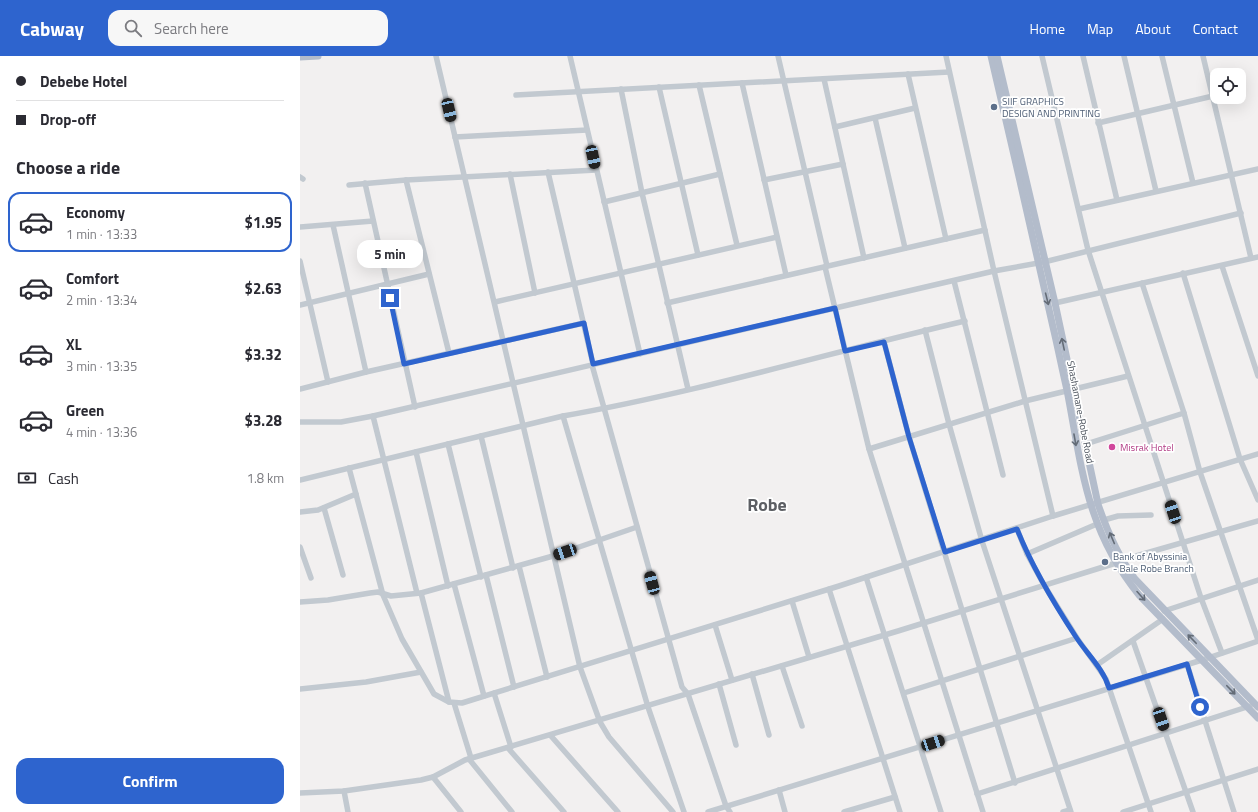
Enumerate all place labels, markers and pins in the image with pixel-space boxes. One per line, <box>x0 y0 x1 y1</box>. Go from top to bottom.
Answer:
place label: SIIF GRAPHICS DESIGN AND PRINTING <box>1002 94 1100 121</box>
marker: SIIF GRAPHICS DESIGN AND PRINTING <box>989 102 999 112</box>
place label: Misrak Hotel <box>1120 440 1174 455</box>
marker: Misrak Hotel <box>1107 442 1117 452</box>
place label: Bank of Abyssinia - Bale Robe Branch <box>1113 549 1194 576</box>
marker: Bank of Abyssinia - Bale Robe Branch <box>1100 557 1110 567</box>

